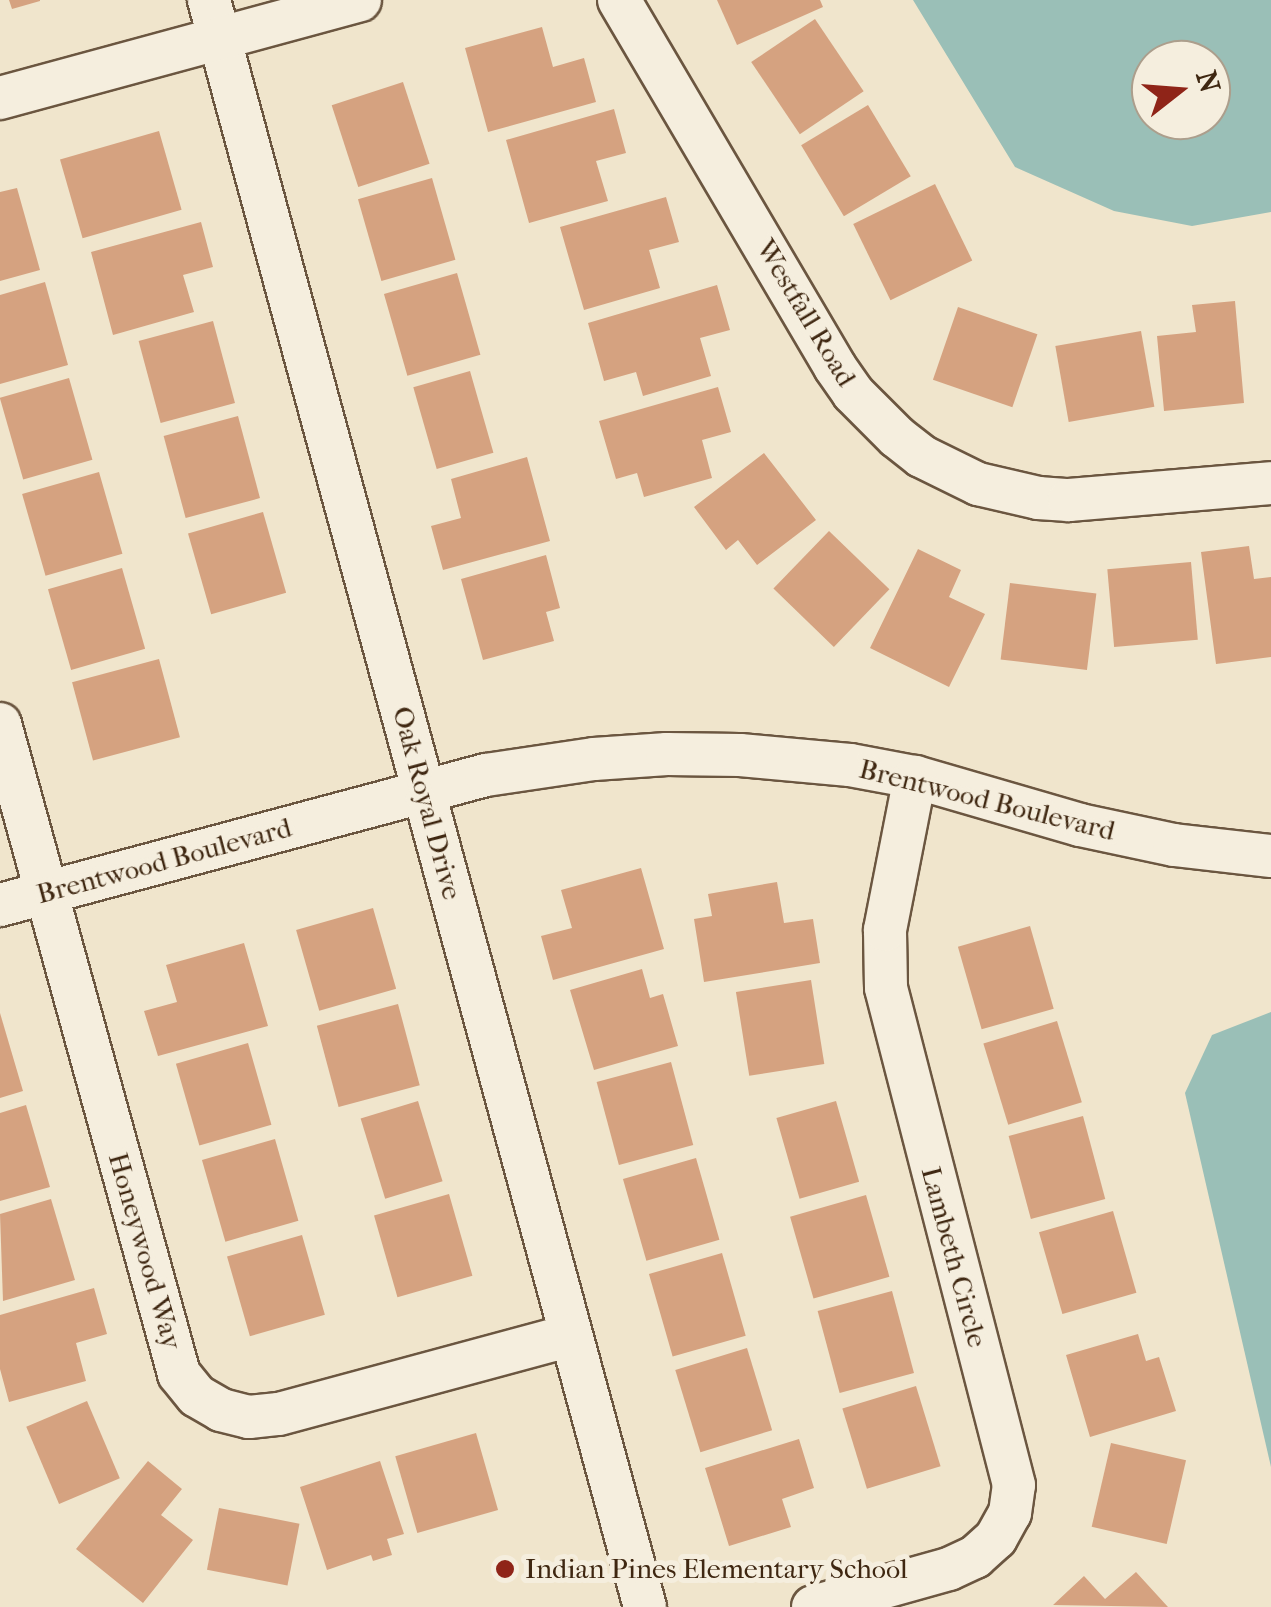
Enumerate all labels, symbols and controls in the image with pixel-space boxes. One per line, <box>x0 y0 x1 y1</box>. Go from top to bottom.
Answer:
north arrow <box>1131 40 1231 140</box>
text: N <box>1189 67 1227 97</box>
street label: Westfall Road <box>749 233 863 393</box>
street label: Oak Royal Drive <box>385 703 469 903</box>
street label: Brentwood Boulevard <box>856 752 1118 848</box>
street label: Brentwood Boulevard <box>33 811 295 911</box>
street label: Honeywood Way <box>101 1149 189 1353</box>
street label: Lambeth Circle <box>914 1163 994 1351</box>
place label: Indian Pines Elementary School <box>525 1552 908 1586</box>
marker: Indian Pines Elementary School <box>494 1558 516 1580</box>

